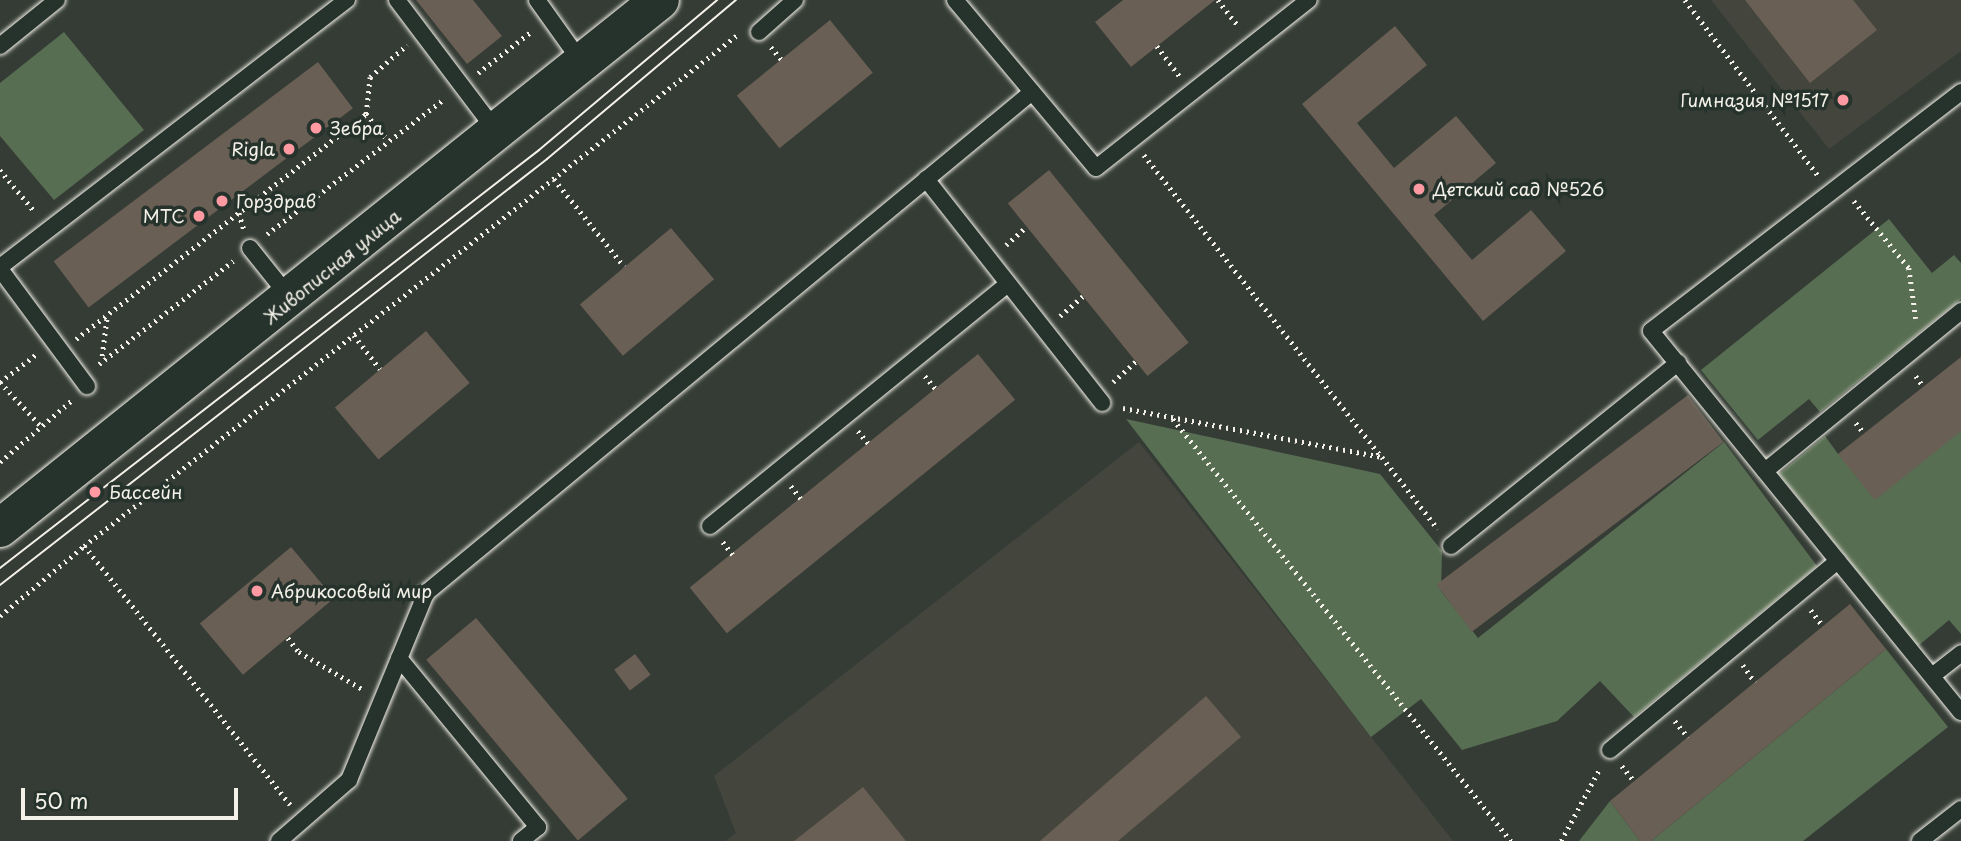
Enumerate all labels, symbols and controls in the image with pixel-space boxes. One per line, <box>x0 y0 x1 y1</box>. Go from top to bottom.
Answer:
place label: Гимназия №1517 <box>1680 89 1829 111</box>
marker: Гимназия №1517 <box>1835 92 1851 108</box>
place label: Зебра <box>330 117 383 139</box>
marker: Зебра <box>308 120 324 136</box>
place label: Rigla <box>231 138 275 160</box>
marker: Rigla <box>281 141 297 157</box>
place label: Детский сад №526 <box>1433 178 1606 200</box>
marker: Детский сад №526 <box>1411 181 1427 197</box>
place label: Горздрав <box>236 190 316 212</box>
marker: Горздрав <box>214 193 230 209</box>
place label: МТС <box>143 205 185 227</box>
street label: Живописная улица <box>259 205 405 329</box>
marker: МТС <box>191 208 207 224</box>
place label: Бассейн <box>109 481 182 503</box>
marker: Бассейн <box>87 484 103 500</box>
place label: Абрикосовый мир <box>271 580 432 602</box>
marker: Абрикосовый мир <box>249 583 265 599</box>
scale bar <box>24 774 242 818</box>
text: 50 m <box>34 784 88 816</box>

